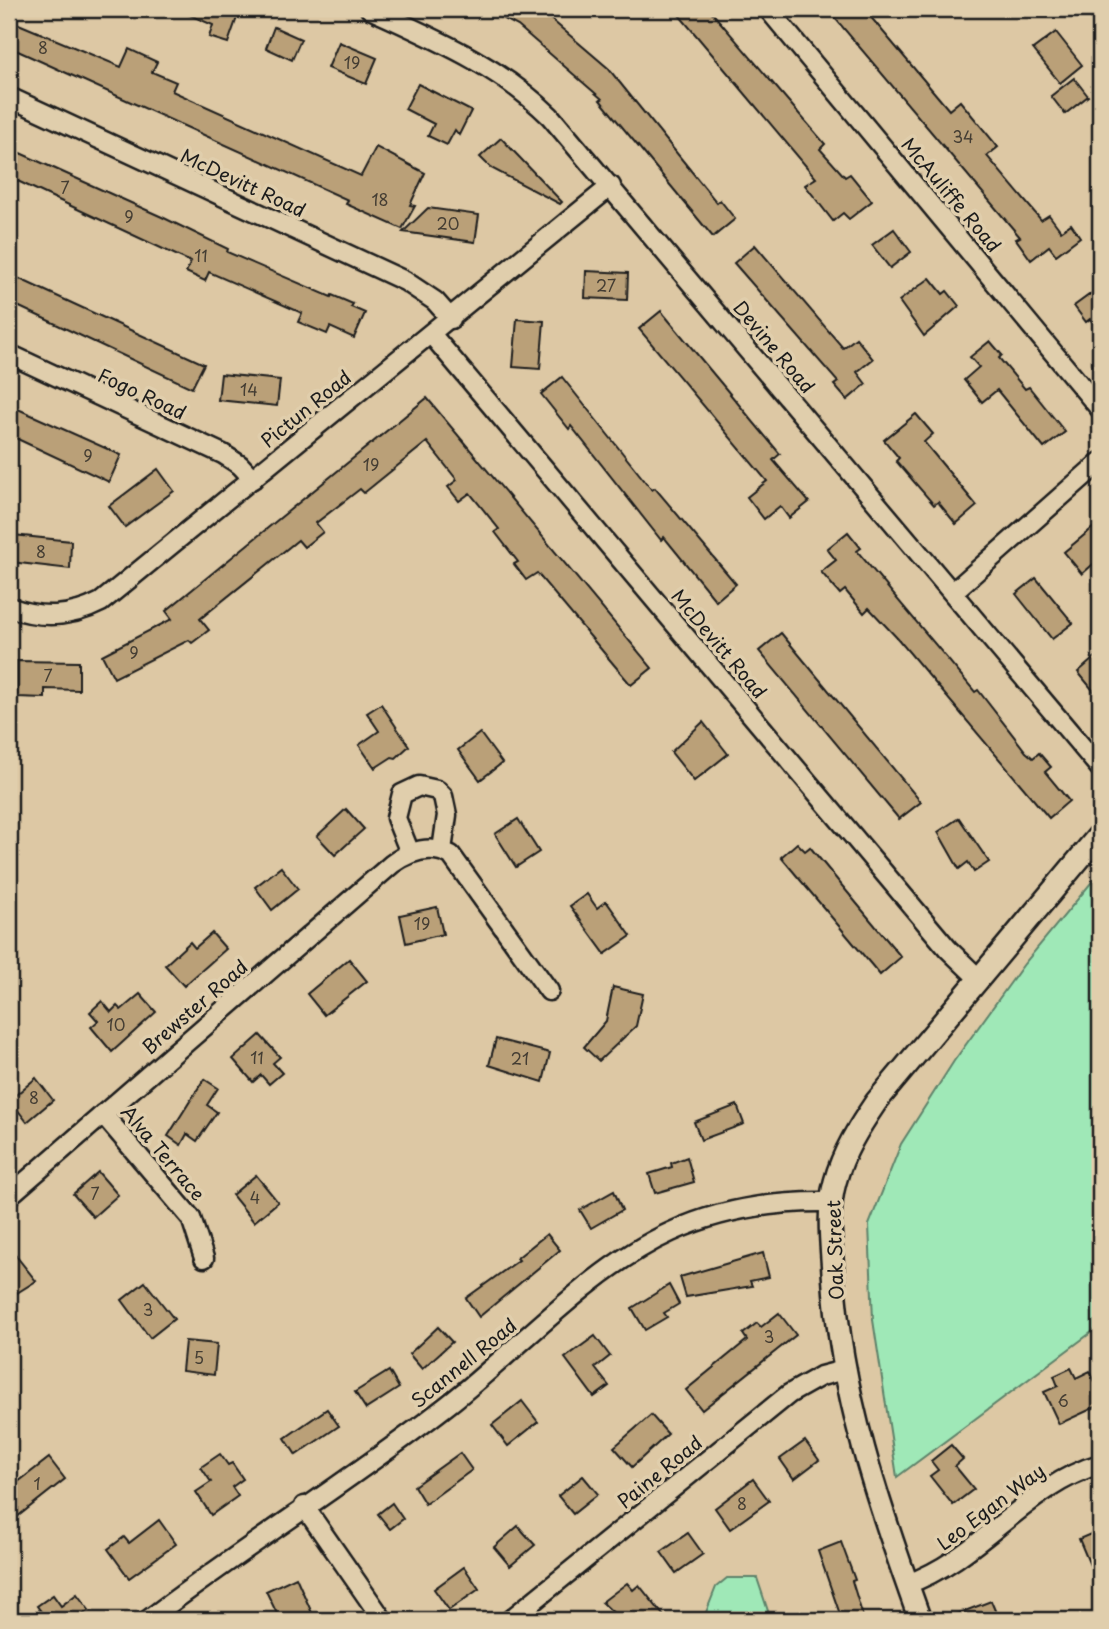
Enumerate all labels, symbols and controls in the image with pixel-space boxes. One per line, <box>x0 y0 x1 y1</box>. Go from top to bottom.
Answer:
house number: 8 <box>38 35 48 59</box>
house number: 19 <box>344 50 360 74</box>
house number: 34 <box>952 124 974 148</box>
street label: McAuliffe Road <box>895 131 1008 258</box>
street label: McDevitt Road <box>176 141 311 223</box>
house number: 7 <box>60 175 70 199</box>
house number: 18 <box>371 187 389 211</box>
house number: 9 <box>124 204 134 228</box>
house number: 20 <box>437 211 459 235</box>
house number: 11 <box>194 243 208 267</box>
house number: 27 <box>596 273 616 297</box>
street label: Devine Road <box>727 294 822 399</box>
street label: Fogo Road <box>94 360 191 426</box>
street label: Pictun Road <box>254 363 357 454</box>
house number: 14 <box>240 377 258 401</box>
house number: 9 <box>83 443 93 467</box>
house number: 19 <box>363 452 379 476</box>
house number: 8 <box>36 539 46 563</box>
street label: McDevitt Road <box>666 582 774 704</box>
house number: 9 <box>129 640 139 664</box>
house number: 7 <box>43 663 53 687</box>
house number: 19 <box>414 911 430 935</box>
street label: Brewster Road <box>135 952 253 1060</box>
house number: 10 <box>107 1012 125 1036</box>
house number: 11 <box>250 1045 264 1069</box>
house number: 21 <box>511 1046 529 1070</box>
house number: 8 <box>29 1085 39 1109</box>
street label: Alva Terrace <box>115 1098 212 1206</box>
house number: 7 <box>90 1181 100 1205</box>
house number: 4 <box>250 1185 260 1209</box>
street label: Oak Street <box>818 1199 850 1301</box>
house number: 3 <box>143 1297 153 1321</box>
street label: Scannell Road <box>404 1311 522 1414</box>
house number: 3 <box>764 1324 774 1348</box>
house number: 5 <box>194 1345 204 1369</box>
house number: 6 <box>1057 1388 1069 1412</box>
street label: Paine Road <box>611 1428 708 1514</box>
street label: Leo Egan Way <box>930 1456 1050 1556</box>
house number: 1 <box>33 1471 41 1495</box>
house number: 8 <box>737 1491 747 1515</box>

